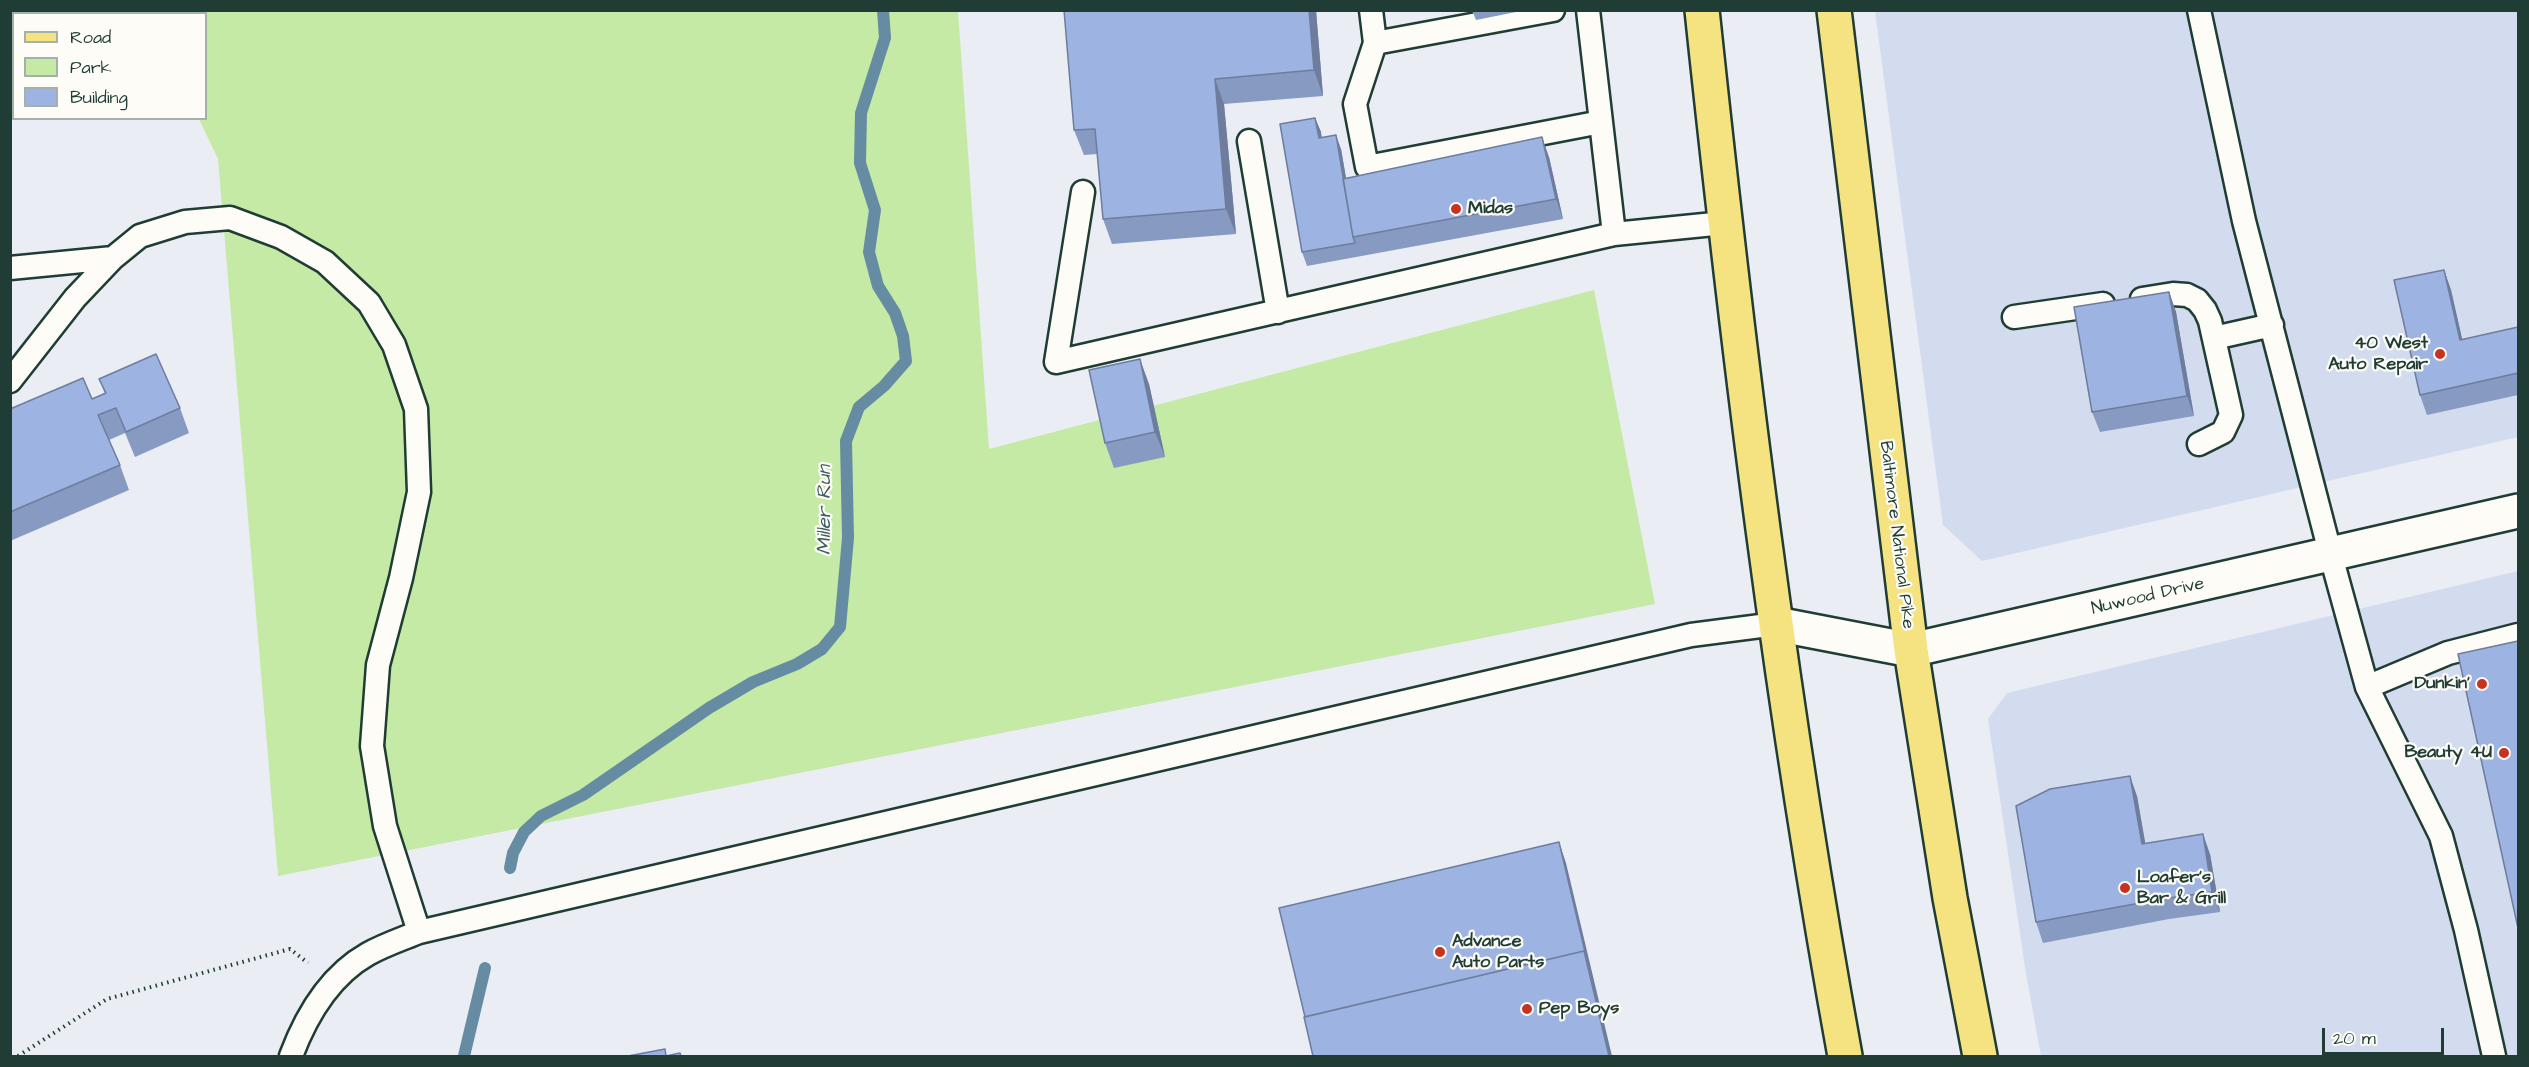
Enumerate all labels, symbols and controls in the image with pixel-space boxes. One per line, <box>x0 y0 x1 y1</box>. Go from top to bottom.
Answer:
legend <box>12 12 207 120</box>
text: Road <box>70 25 111 50</box>
text: Park <box>70 55 112 80</box>
text: Building <box>70 85 128 110</box>
place label: Midas <box>1468 198 1513 220</box>
marker: Midas <box>1449 202 1463 216</box>
place label: 40 West Auto Repair <box>2328 333 2428 376</box>
marker: 40 West Auto Repair <box>2433 347 2447 361</box>
street label: Baltimore National Pike <box>1874 440 1918 630</box>
water label: Miller Run <box>814 465 838 555</box>
street label: Nuwood Drive <box>2090 574 2206 620</box>
place label: Dunkin' <box>2414 673 2470 695</box>
marker: Dunkin' <box>2475 677 2489 691</box>
place label: Beauty 4U <box>2404 742 2492 764</box>
marker: Beauty 4U <box>2497 746 2511 760</box>
place label: Loafer's Bar & Grill <box>2137 867 2226 910</box>
marker: Loafer's Bar & Grill <box>2118 881 2132 895</box>
place label: Advance Auto Parts <box>1452 931 1544 974</box>
marker: Advance Auto Parts <box>1433 945 1447 959</box>
place label: Pep Boys <box>1539 998 1619 1020</box>
marker: Pep Boys <box>1520 1002 1534 1016</box>
scale bar <box>2325 1016 2446 1054</box>
text: 20 m <box>2333 1026 2376 1051</box>

